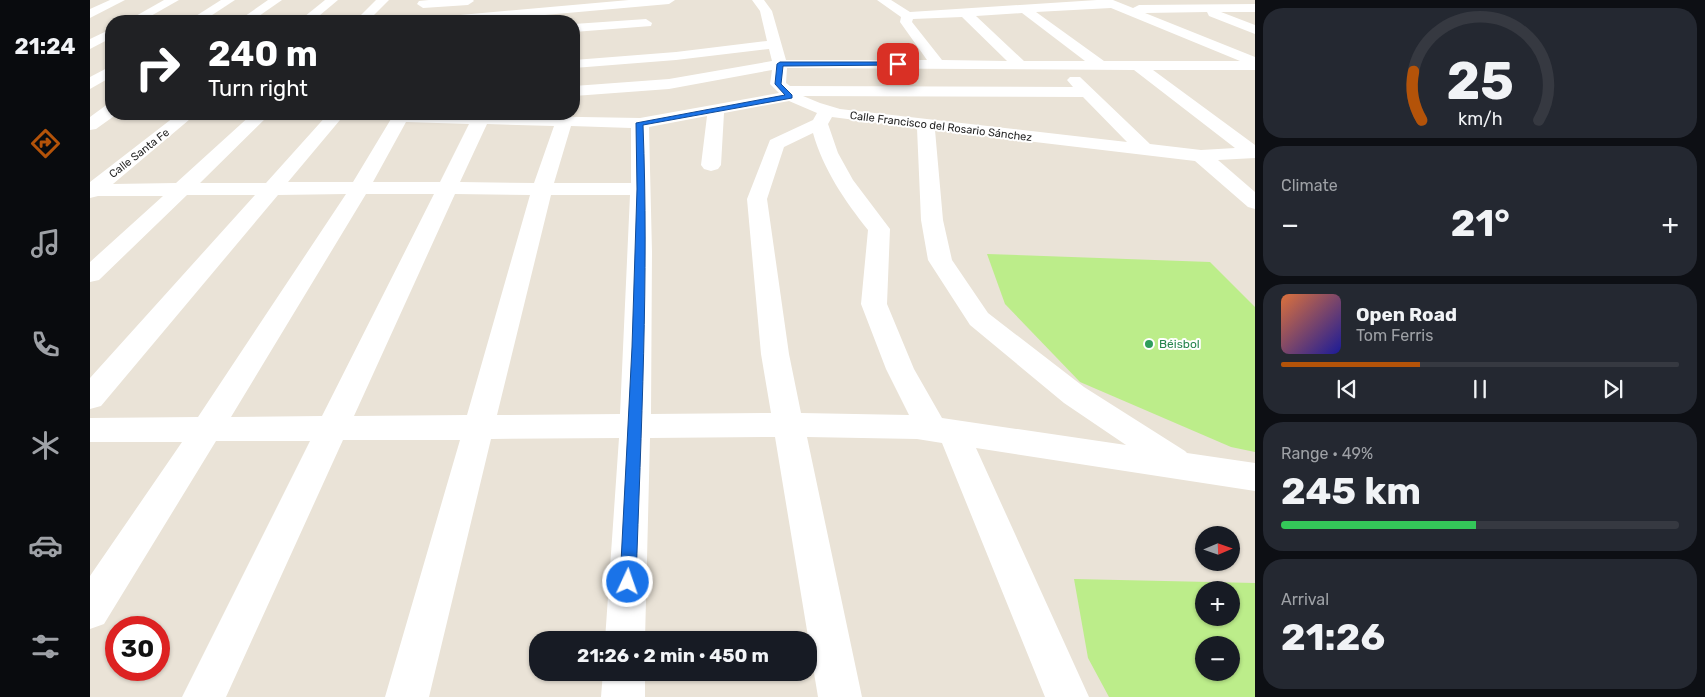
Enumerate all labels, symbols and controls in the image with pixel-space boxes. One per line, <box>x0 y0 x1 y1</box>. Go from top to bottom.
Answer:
text: 21:24 <box>15 33 75 60</box>
text: 240 m <box>208 33 318 75</box>
icon: right <box>125 35 190 100</box>
pin <box>877 43 919 85</box>
icon: arrive <box>884 50 912 78</box>
text: 25 <box>1446 50 1514 112</box>
text: Turn right <box>208 75 308 102</box>
text: km/h <box>1458 108 1502 129</box>
street label: Calle Francisco del Rosario Sánchez <box>849 109 1033 144</box>
icon: directions <box>28 126 63 161</box>
street label: Calle Santa Fe <box>107 126 172 181</box>
text: Climate <box>1281 176 1338 195</box>
text: 21° <box>1451 200 1510 246</box>
text: − <box>1281 208 1299 241</box>
text: + <box>1662 208 1679 241</box>
icon: music <box>28 226 63 261</box>
text: Open Road <box>1356 303 1457 326</box>
text: Tom Ferris <box>1356 326 1433 345</box>
icon: phone <box>28 327 63 362</box>
place label: Béisbol <box>1159 337 1200 351</box>
marker: Béisbol <box>1143 338 1155 350</box>
icon: previous <box>1333 375 1361 403</box>
icon: pause <box>1466 375 1494 403</box>
icon: next <box>1599 375 1627 403</box>
icon: climate <box>28 428 63 463</box>
text: Range · 49% <box>1281 444 1373 463</box>
text: 245 km <box>1281 468 1421 514</box>
north arrow <box>1195 526 1240 571</box>
map controls <box>1195 526 1240 681</box>
icon: car <box>28 528 63 563</box>
position arrow <box>601 555 653 607</box>
button: + <box>1195 581 1240 626</box>
text: Arrival <box>1281 590 1329 609</box>
text: 21:26 <box>1281 614 1385 660</box>
speed limit sign: 30 <box>105 616 170 681</box>
icon: filters <box>28 629 63 664</box>
button: − <box>1195 636 1240 681</box>
text: 21:26 · 2 min · 450 m <box>577 644 769 667</box>

